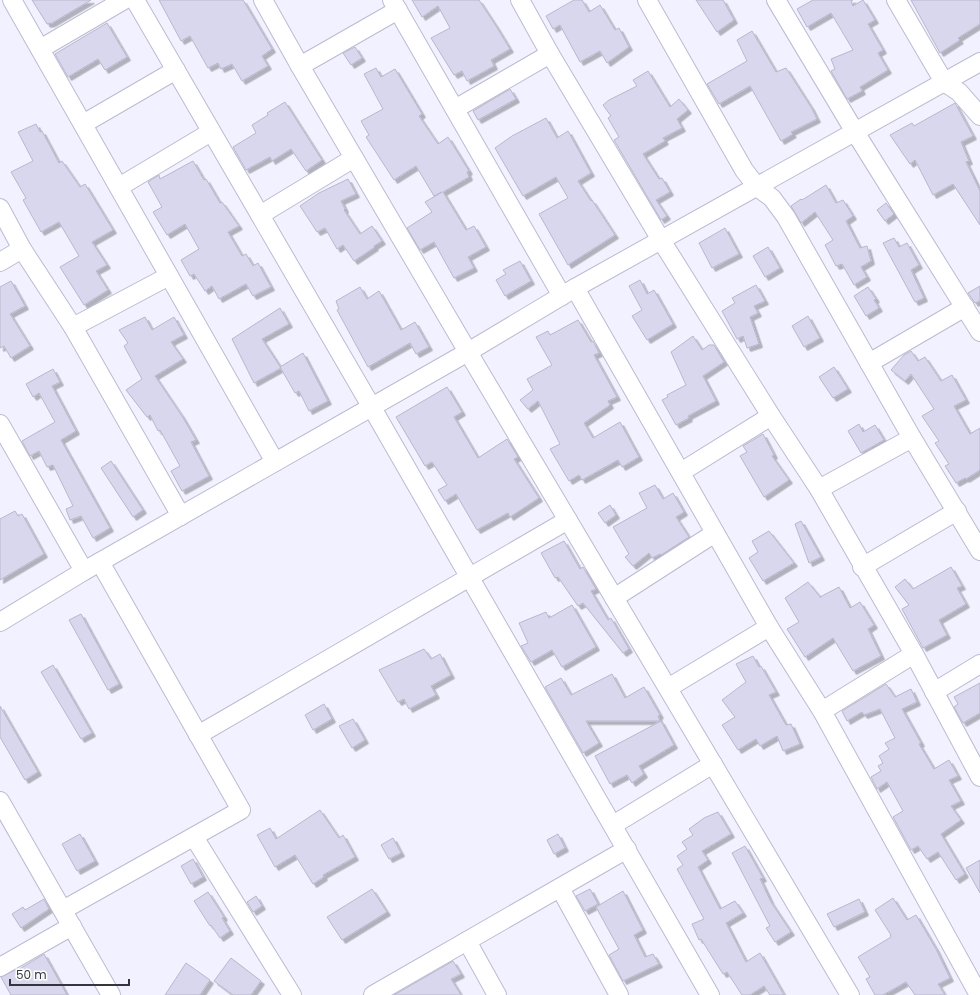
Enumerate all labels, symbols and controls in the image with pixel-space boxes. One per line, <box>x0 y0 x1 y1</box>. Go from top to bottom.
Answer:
scale bar <box>10 961 129 987</box>
text: 50 m <box>16 966 47 983</box>

